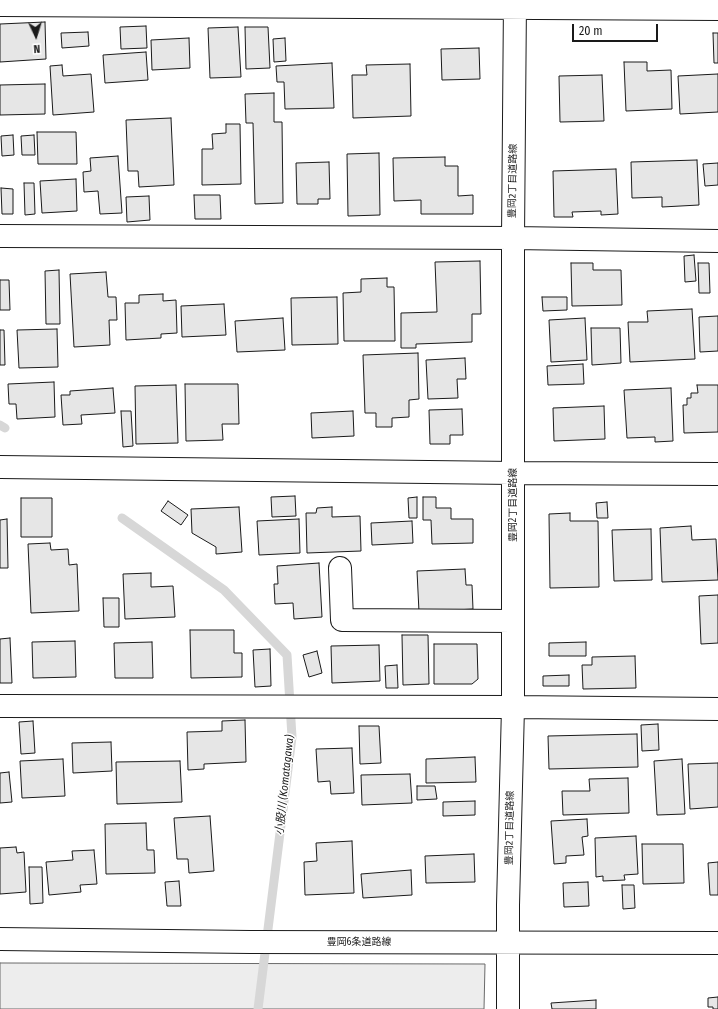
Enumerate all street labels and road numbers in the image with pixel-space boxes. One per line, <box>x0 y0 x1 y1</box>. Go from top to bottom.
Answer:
street label: 豊岡2丁目道路線 <box>506 144 520 218</box>
street label: 豊岡2丁目道路線 <box>507 468 519 542</box>
street label: 豊岡2丁目道路線 <box>503 791 517 865</box>
street label: 豊岡6条道路線 <box>327 936 391 948</box>

